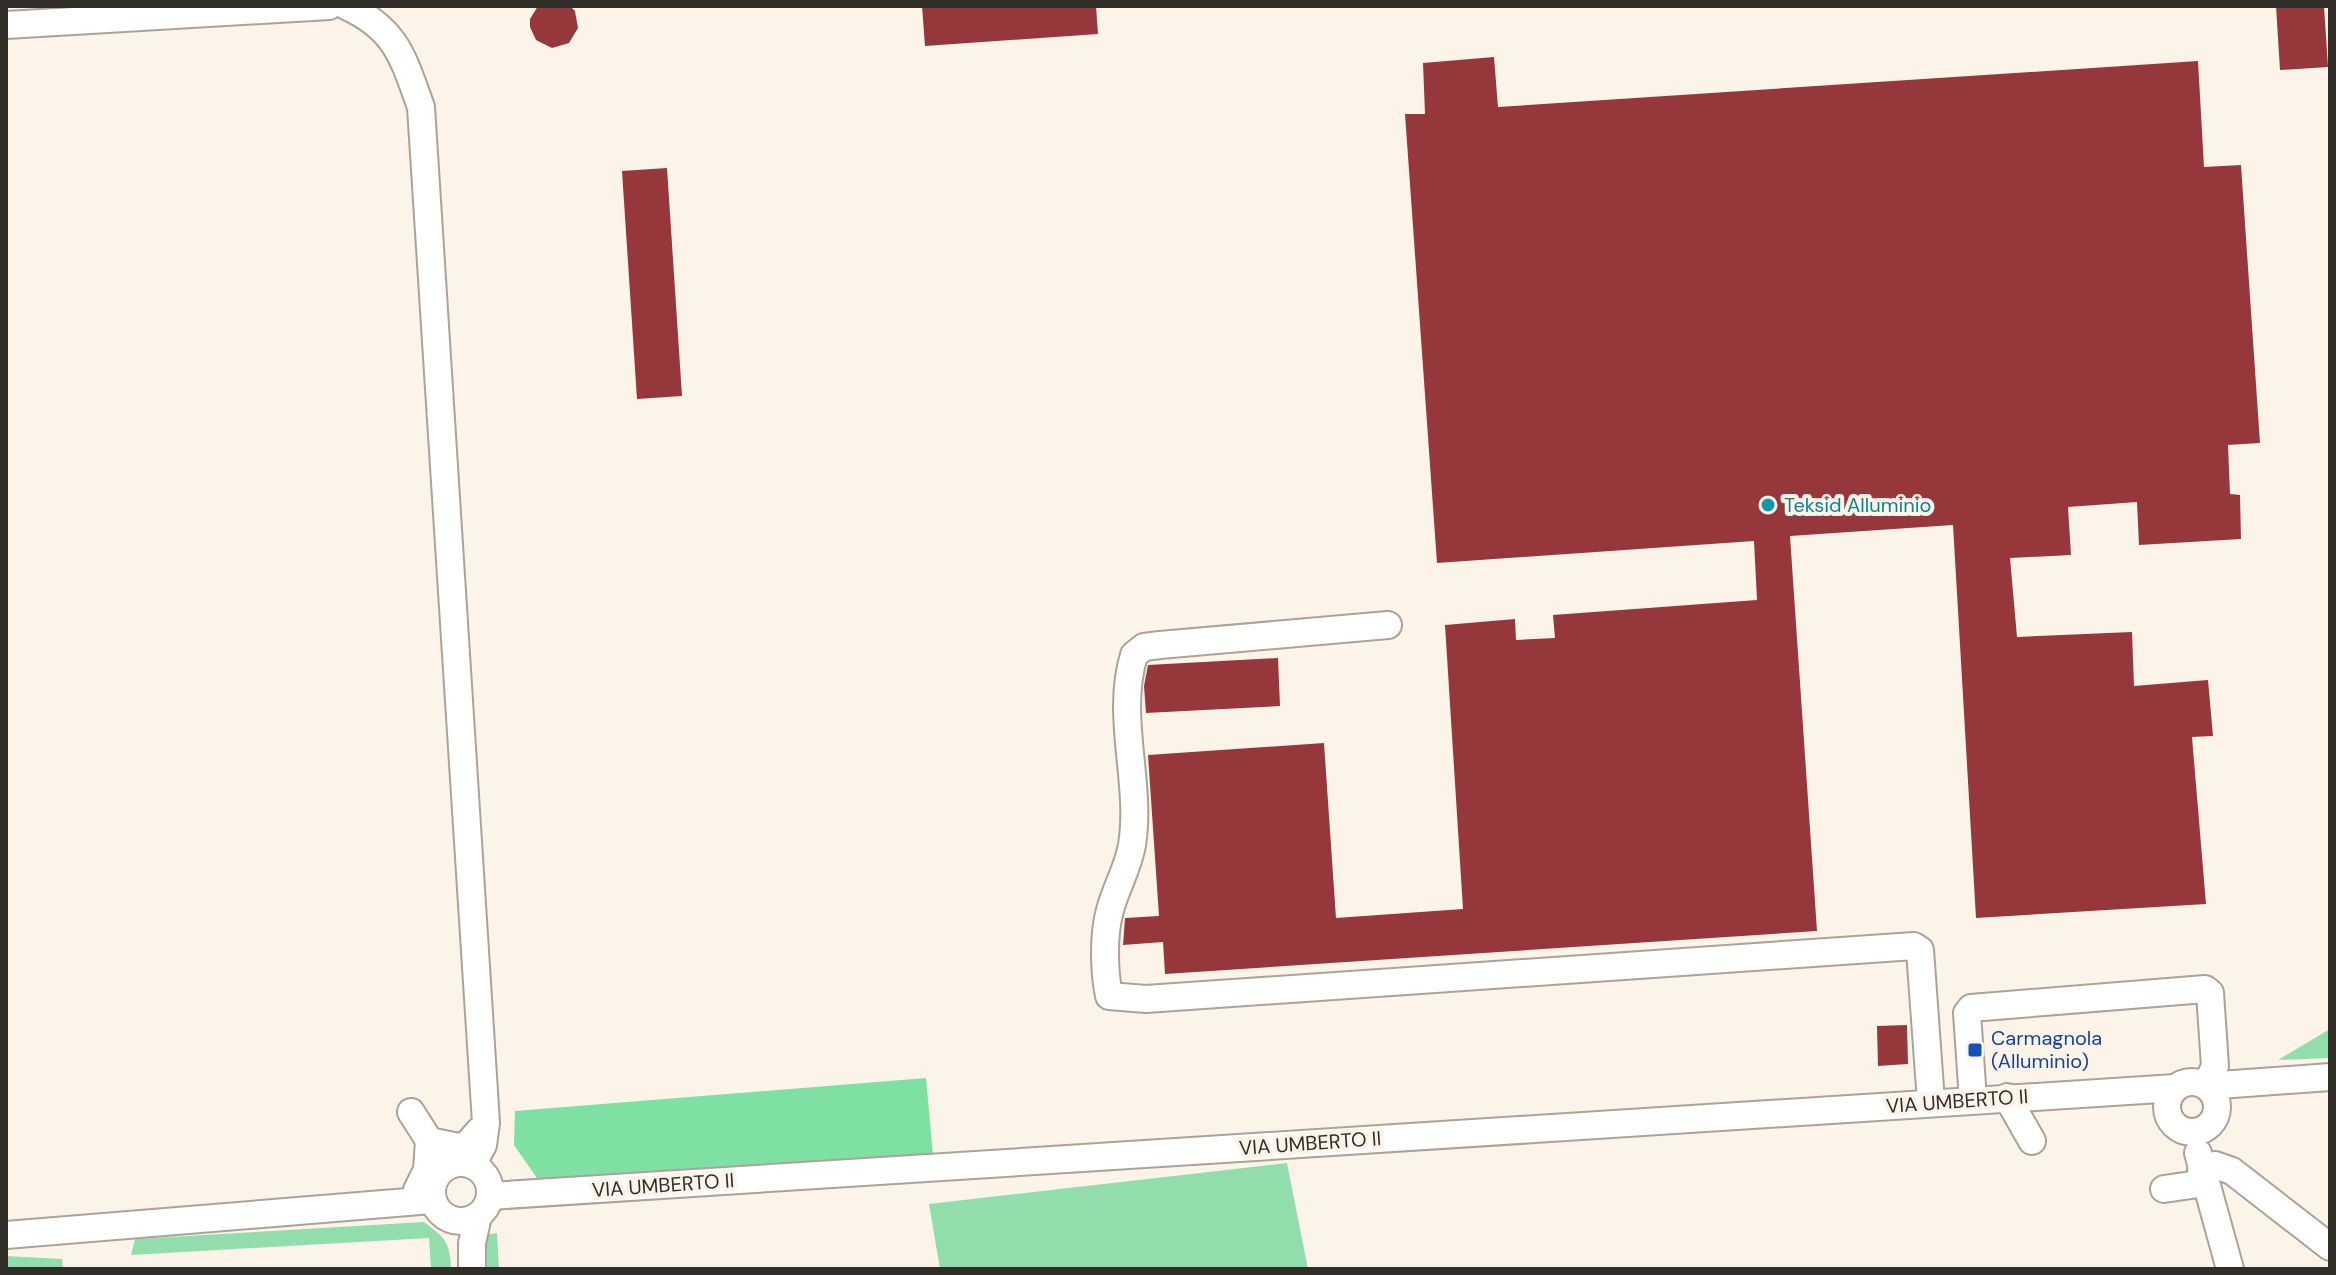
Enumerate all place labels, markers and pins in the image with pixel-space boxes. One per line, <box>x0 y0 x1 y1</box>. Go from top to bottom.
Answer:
place label: Teksid Alluminio <box>1784 492 1931 518</box>
marker: Teksid Alluminio <box>1759 496 1777 514</box>
place label: Carmagnola (Alluminio) <box>1991 1025 2102 1074</box>
marker: Carmagnola (Alluminio) <box>1966 1041 1984 1059</box>

